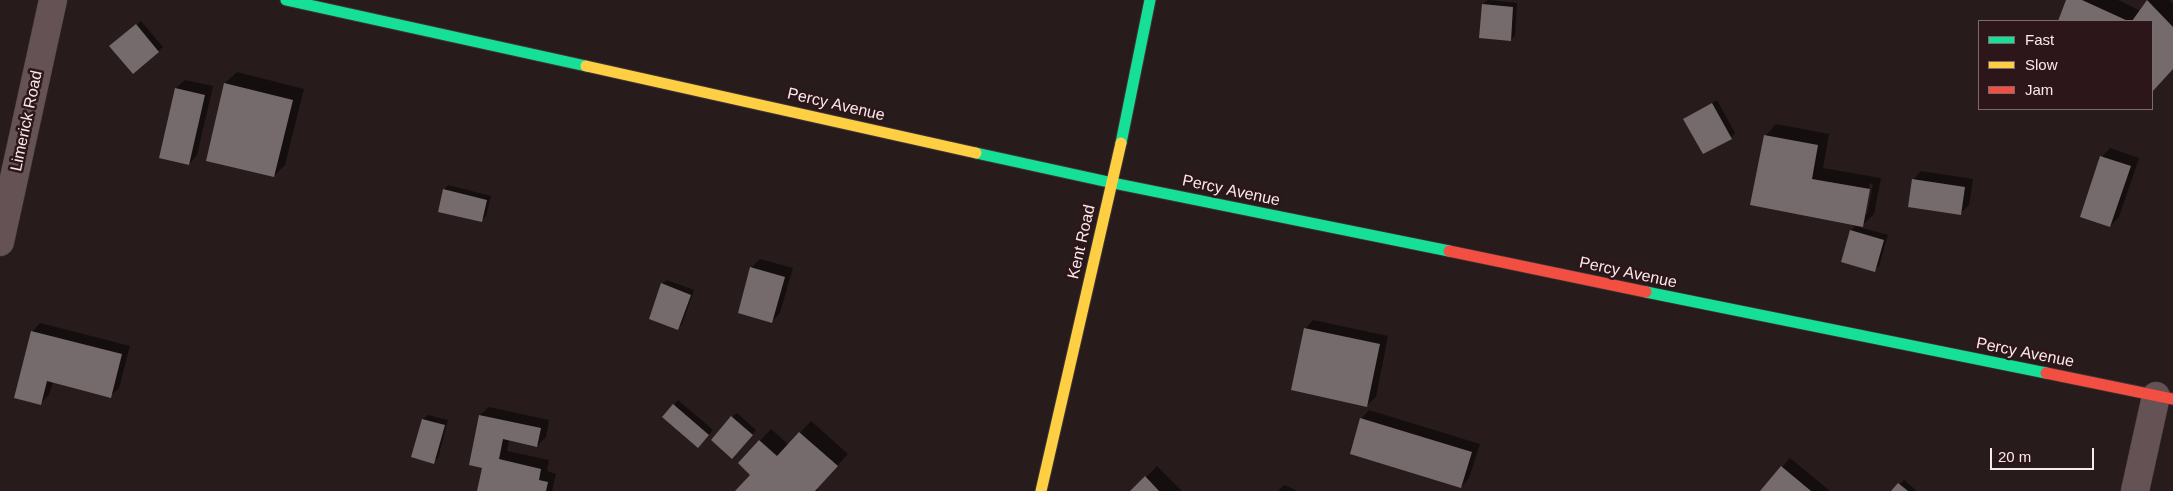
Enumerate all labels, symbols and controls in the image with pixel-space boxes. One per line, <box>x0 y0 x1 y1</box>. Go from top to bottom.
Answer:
legend <box>1978 20 2153 110</box>
text: Fast <box>2025 31 2054 48</box>
text: Slow <box>2025 56 2058 73</box>
street label: Limerick Road <box>7 69 47 173</box>
text: Jam <box>2025 81 2053 98</box>
street label: Percy Avenue <box>785 84 887 126</box>
street label: Percy Avenue <box>1180 171 1282 211</box>
street label: Kent Road <box>1064 203 1100 281</box>
street label: Percy Avenue <box>1577 253 1679 293</box>
street label: Percy Avenue <box>1974 334 2076 372</box>
scale bar <box>1993 438 2097 470</box>
text: 20 m <box>1998 448 2031 465</box>

